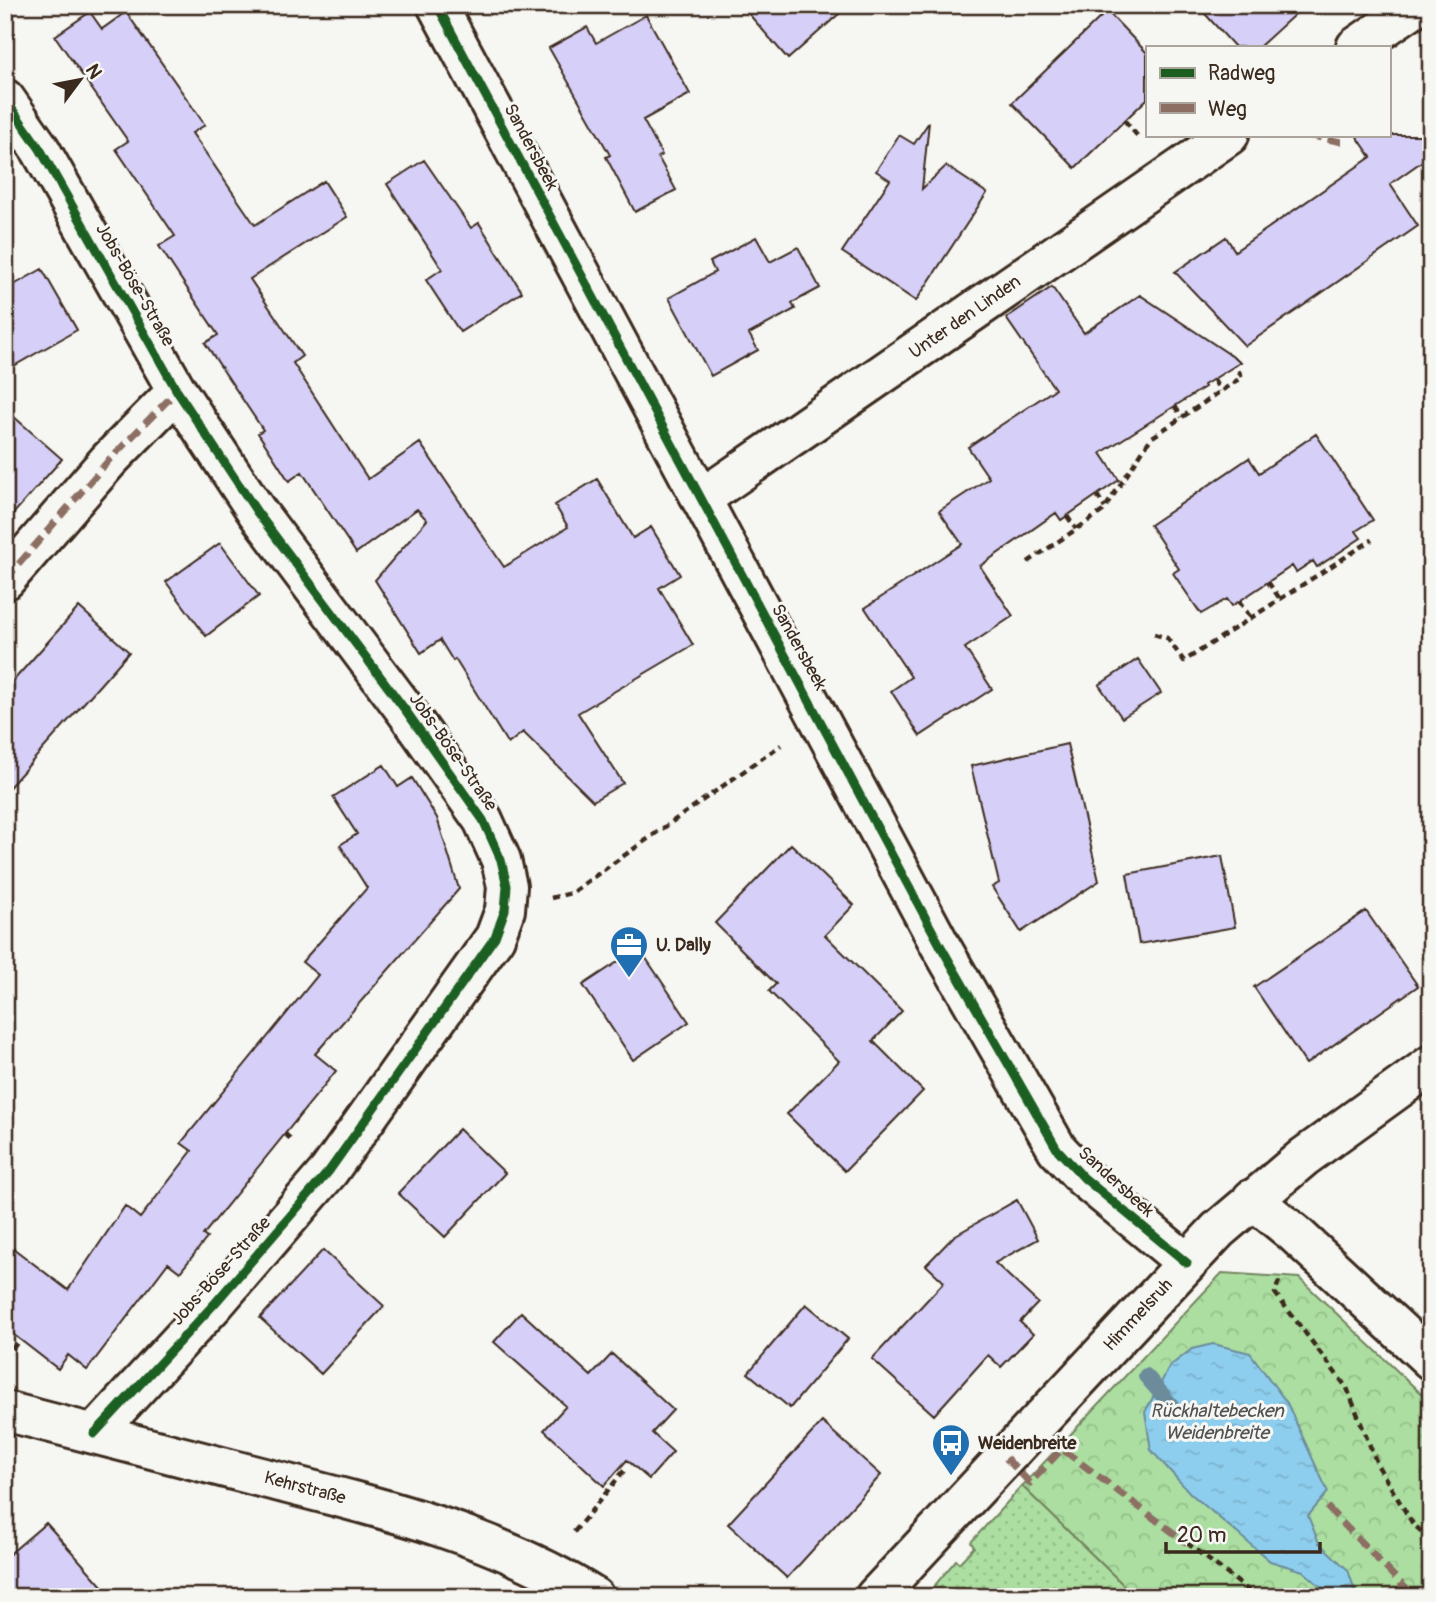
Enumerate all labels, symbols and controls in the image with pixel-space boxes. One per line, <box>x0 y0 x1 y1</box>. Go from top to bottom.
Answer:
north arrow <box>46 46 116 116</box>
legend <box>1146 46 1390 136</box>
text: N <box>80 60 107 83</box>
text: Radweg <box>1208 60 1275 87</box>
text: Weg <box>1208 96 1247 123</box>
street label: Sandersbeek <box>499 100 564 195</box>
street label: Jobs-Böse-Straße <box>90 219 180 351</box>
street label: Unter den Linden <box>905 270 1025 364</box>
street label: Sandersbeek <box>766 600 832 695</box>
street label: Jobs-Böse-Straße <box>404 689 502 815</box>
office icon: U. Dally <box>608 924 650 979</box>
place label: U. Dally <box>656 934 711 957</box>
street label: Sandersbeek <box>1073 1142 1159 1223</box>
street label: Jobs-Böse-Straße <box>166 1212 276 1330</box>
street label: Himmelsruh <box>1098 1274 1178 1356</box>
water label: Rückhaltebecken Weidenbreite <box>1150 1399 1285 1445</box>
bus stop icon: Weidenbreite <box>930 1422 972 1477</box>
place label: Weidenbreite <box>978 1432 1077 1455</box>
street label: Kehrstraße <box>262 1466 348 1510</box>
scale bar <box>1166 1511 1320 1555</box>
text: 20 m <box>1177 1522 1226 1549</box>

